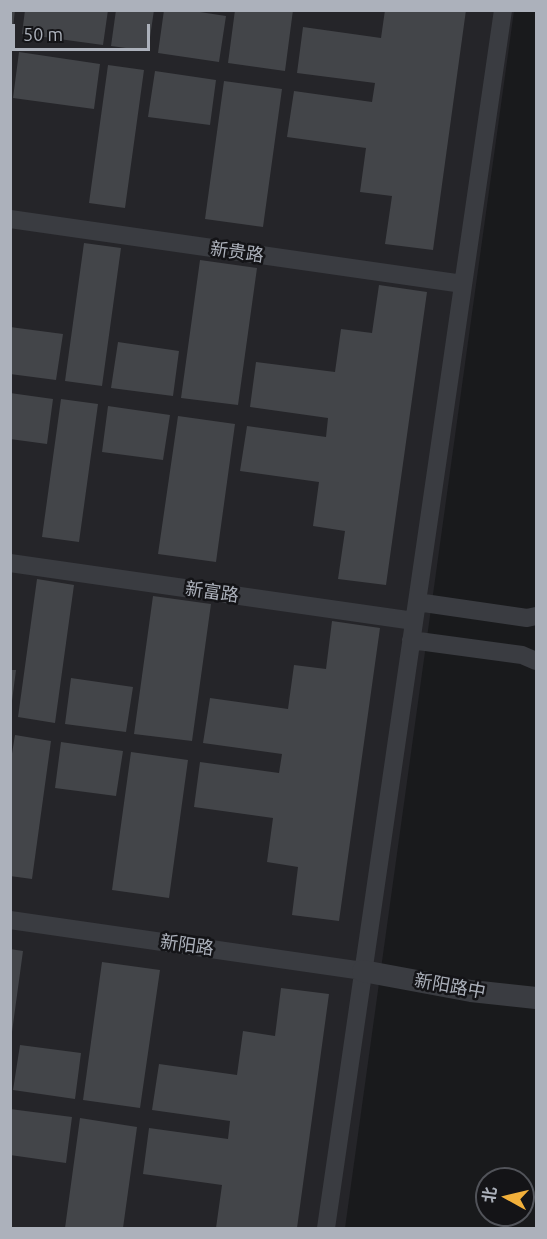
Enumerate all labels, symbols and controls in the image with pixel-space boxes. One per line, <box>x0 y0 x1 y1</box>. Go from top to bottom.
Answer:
scale bar <box>15 12 153 50</box>
text: 50 m <box>23 24 63 44</box>
street label: 新贵路 <box>209 238 265 266</box>
street label: 新富路 <box>184 578 240 606</box>
street label: 新阳路 <box>159 931 215 959</box>
street label: 新阳路中 <box>413 969 487 1003</box>
north arrow <box>475 1167 535 1227</box>
text: 北 <box>479 1186 499 1204</box>

